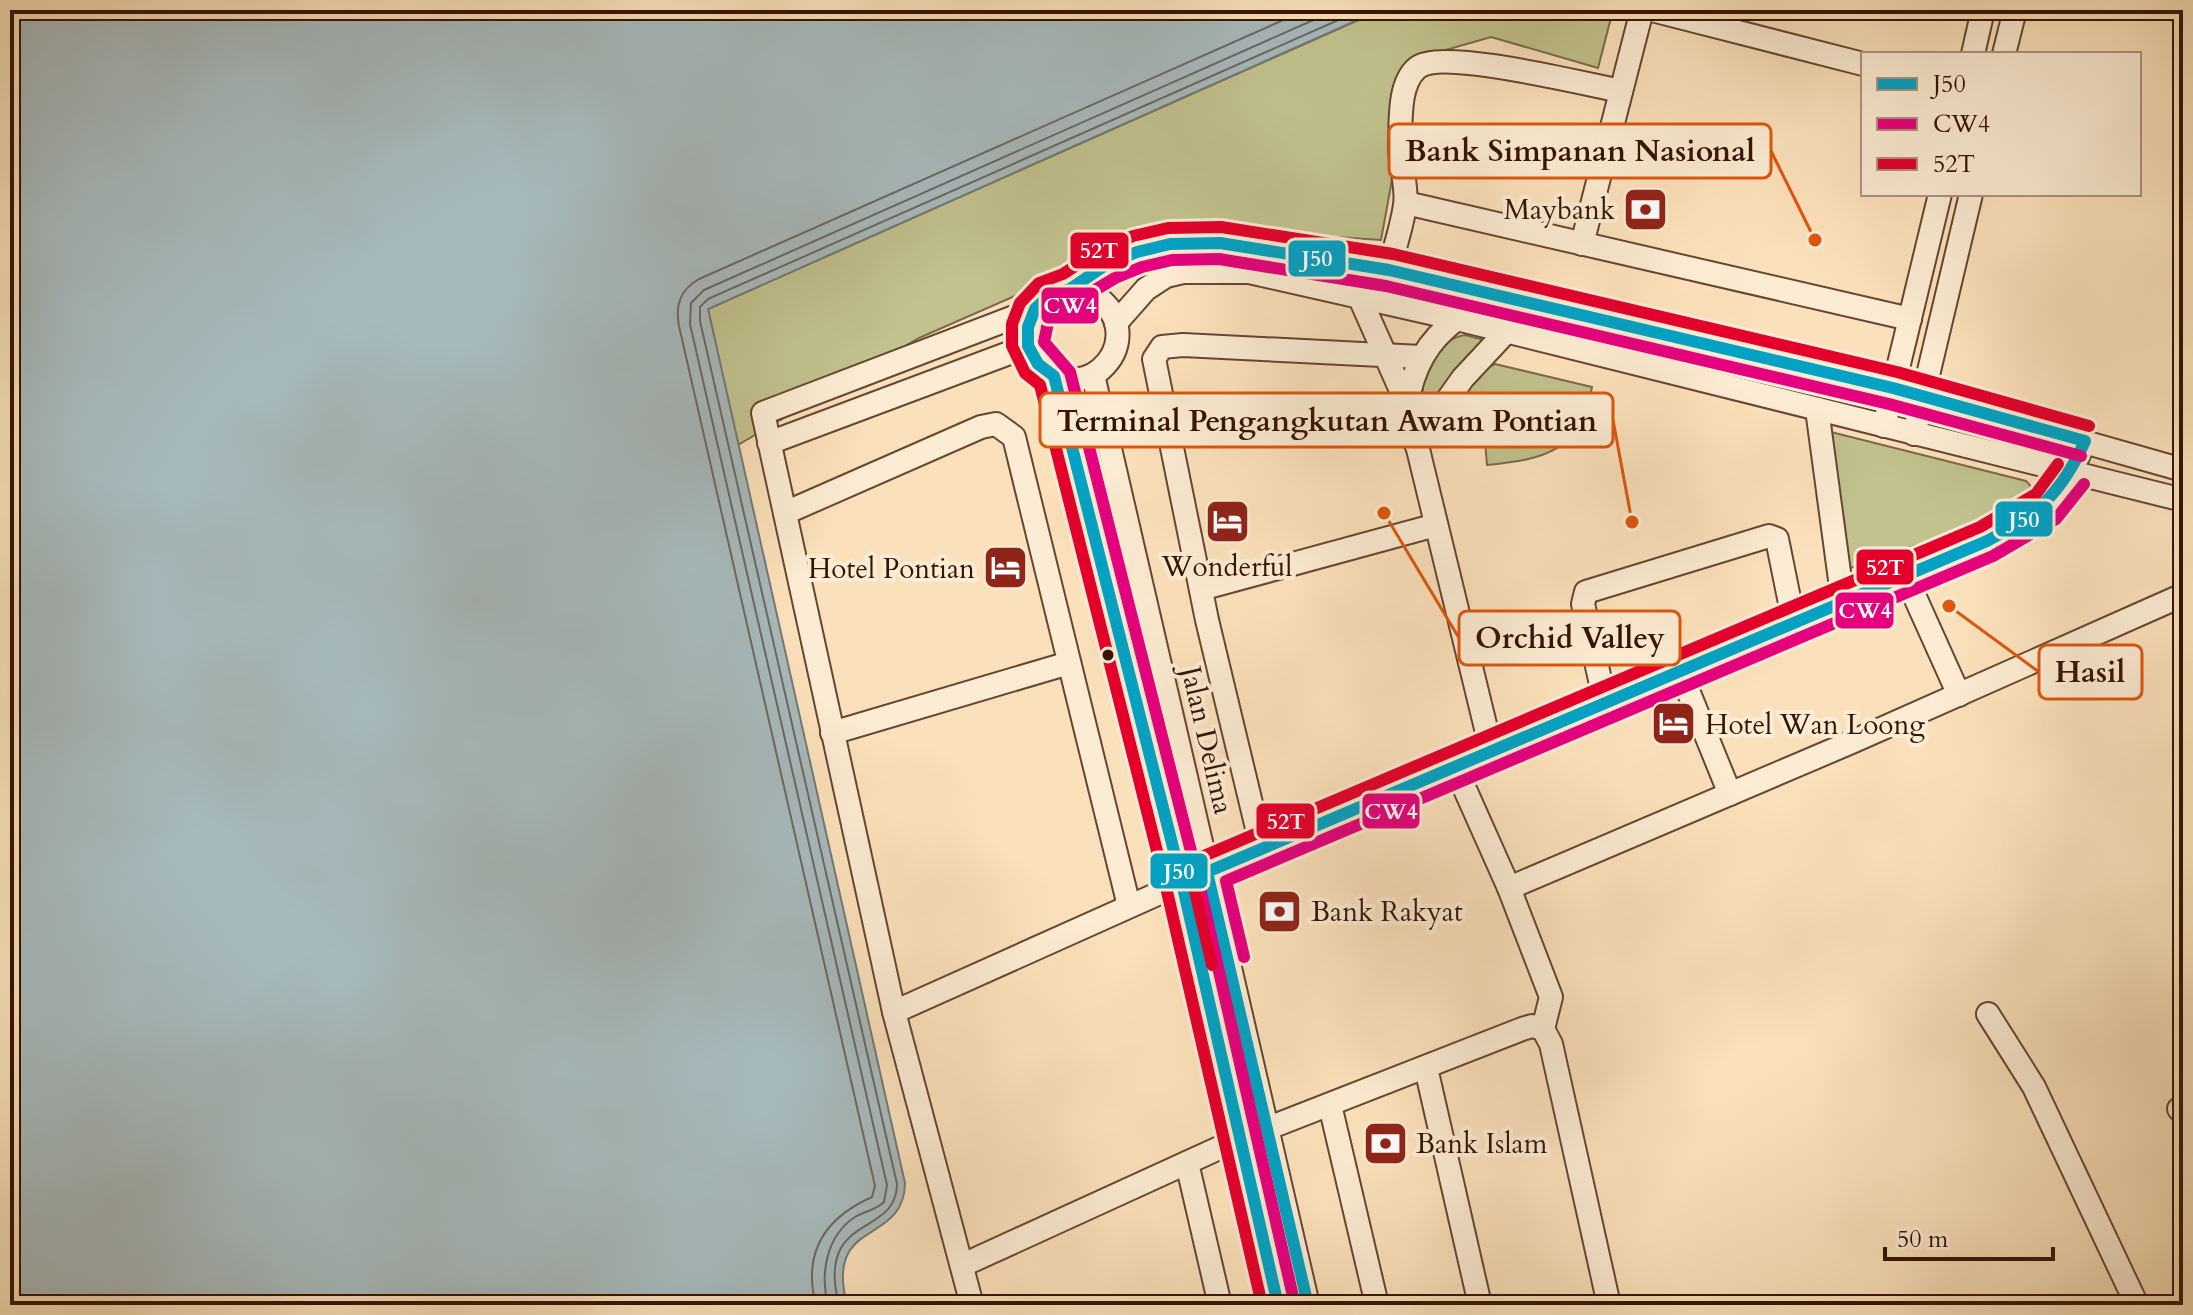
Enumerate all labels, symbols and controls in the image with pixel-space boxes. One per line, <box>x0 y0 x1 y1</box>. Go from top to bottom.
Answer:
legend <box>1861 52 2141 196</box>
text: J50 <box>1930 68 1966 101</box>
text: CW4 <box>1933 108 1990 141</box>
callout: Bank Simpanan Nasional <box>1389 124 1771 178</box>
text: Bank Simpanan Nasional <box>1405 131 1755 172</box>
text: 52T <box>1933 148 1975 181</box>
bank icon: Maybank <box>1622 185 1670 233</box>
place label: Maybank <box>1504 191 1615 229</box>
line badge: 52T <box>1069 231 1130 270</box>
text: 52T <box>1080 236 1118 266</box>
line badge: J50 <box>1287 239 1347 278</box>
text: J50 <box>1299 244 1332 274</box>
line badge: CW4 <box>1040 286 1100 325</box>
text: CW4 <box>1043 291 1097 321</box>
callout: Terminal Pengangkutan Awam Pontian <box>1040 393 1613 447</box>
text: Terminal Pengangkutan Awam Pontian <box>1057 401 1597 442</box>
hotel icon: Wonderful <box>1203 497 1251 545</box>
line badge: J50 <box>1994 500 2054 538</box>
text: J50 <box>2006 505 2039 535</box>
hotel icon: Hotel Pontian <box>982 544 1030 592</box>
place label: Wonderful <box>1161 548 1292 586</box>
line badge: 52T <box>1855 548 1915 586</box>
place label: Hotel Pontian <box>808 550 975 588</box>
text: 52T <box>1866 553 1904 583</box>
line badge: CW4 <box>1834 591 1895 630</box>
text: CW4 <box>1838 596 1892 626</box>
callout: Orchid Valley <box>1459 611 1680 665</box>
text: Orchid Valley <box>1475 618 1665 659</box>
callout: Hasil <box>2039 645 2142 699</box>
unlabelled marker <box>1100 647 1116 663</box>
text: Hasil <box>2055 652 2126 693</box>
street label: Jalan Delima <box>1171 659 1242 818</box>
hotel icon: Hotel Wan Loong <box>1650 700 1698 748</box>
place label: Hotel Wan Loong <box>1705 706 1925 744</box>
line badge: CW4 <box>1361 792 1421 830</box>
text: CW4 <box>1364 797 1418 827</box>
line badge: 52T <box>1255 802 1316 840</box>
text: 52T <box>1267 807 1305 837</box>
line badge: J50 <box>1149 852 1209 890</box>
text: J50 <box>1161 857 1194 887</box>
bank icon: Bank Rakyat <box>1256 887 1304 935</box>
place label: Bank Rakyat <box>1311 893 1463 931</box>
bank icon: Bank Islam <box>1361 1119 1409 1167</box>
place label: Bank Islam <box>1416 1125 1548 1163</box>
scale bar <box>1885 1211 2053 1261</box>
text: 50 m <box>1897 1223 1949 1256</box>

